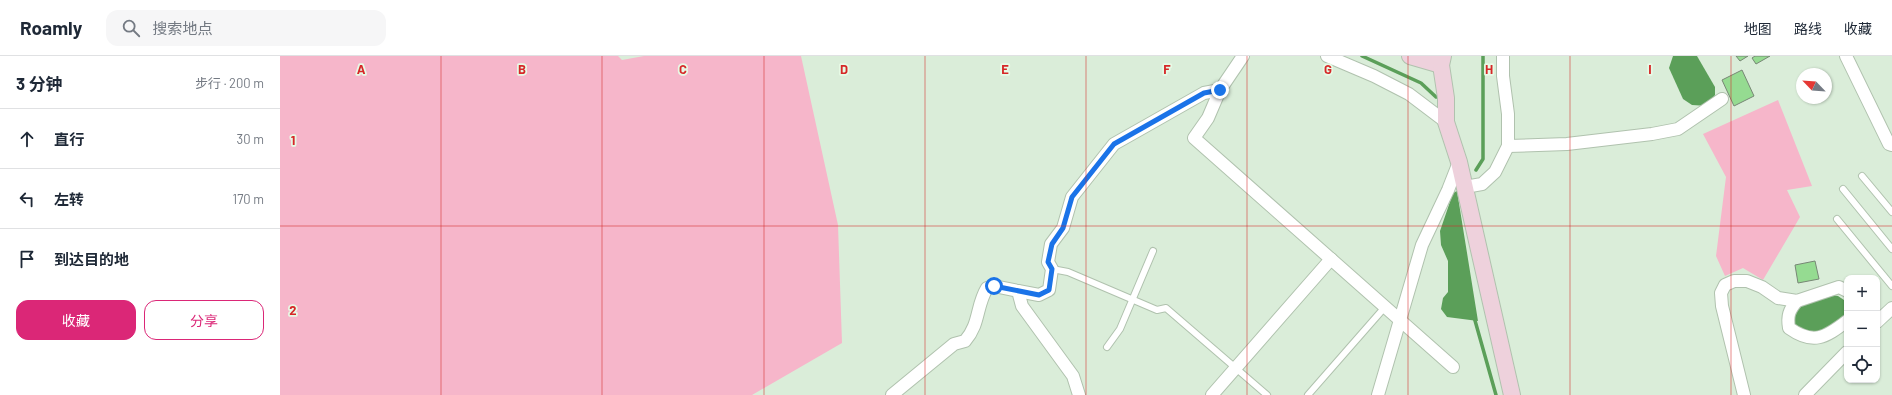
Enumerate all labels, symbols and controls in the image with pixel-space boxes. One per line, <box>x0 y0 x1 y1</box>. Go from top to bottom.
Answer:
search box <box>106 10 386 46</box>
text: Roamly <box>20 16 82 39</box>
icon: search <box>120 17 142 39</box>
text: 搜索地点 <box>152 19 212 37</box>
text: 地图 <box>1744 20 1772 37</box>
text: 路线 <box>1794 20 1822 37</box>
text: 收藏 <box>1844 20 1872 37</box>
text: A <box>357 61 366 77</box>
text: B <box>518 61 526 77</box>
text: C <box>679 61 687 77</box>
text: D <box>840 61 848 77</box>
text: E <box>1001 61 1009 77</box>
text: F <box>1163 61 1171 77</box>
text: G <box>1324 61 1332 77</box>
text: H <box>1485 61 1493 77</box>
text: I <box>1648 61 1652 77</box>
north arrow <box>1796 68 1832 104</box>
text: 3 分钟 <box>16 73 63 93</box>
text: 步行 · 200 m <box>195 75 264 91</box>
route end <box>1211 81 1229 99</box>
icon: ahead <box>16 128 38 150</box>
text: 直行 <box>54 130 84 148</box>
text: 30 m <box>237 131 264 147</box>
text: 1 <box>291 132 295 148</box>
icon: left <box>16 188 38 210</box>
text: 左转 <box>54 190 84 208</box>
text: 170 m <box>233 191 264 207</box>
icon: arrive <box>16 248 38 270</box>
text: 到达目的地 <box>54 250 129 268</box>
map controls <box>1844 275 1880 383</box>
button: + <box>1844 275 1880 311</box>
route start <box>985 277 1003 295</box>
button: 收藏 <box>16 300 136 340</box>
button: 分享 <box>144 300 264 340</box>
text: 2 <box>289 302 297 318</box>
button: − <box>1844 311 1880 347</box>
button: locate <box>1844 347 1880 383</box>

